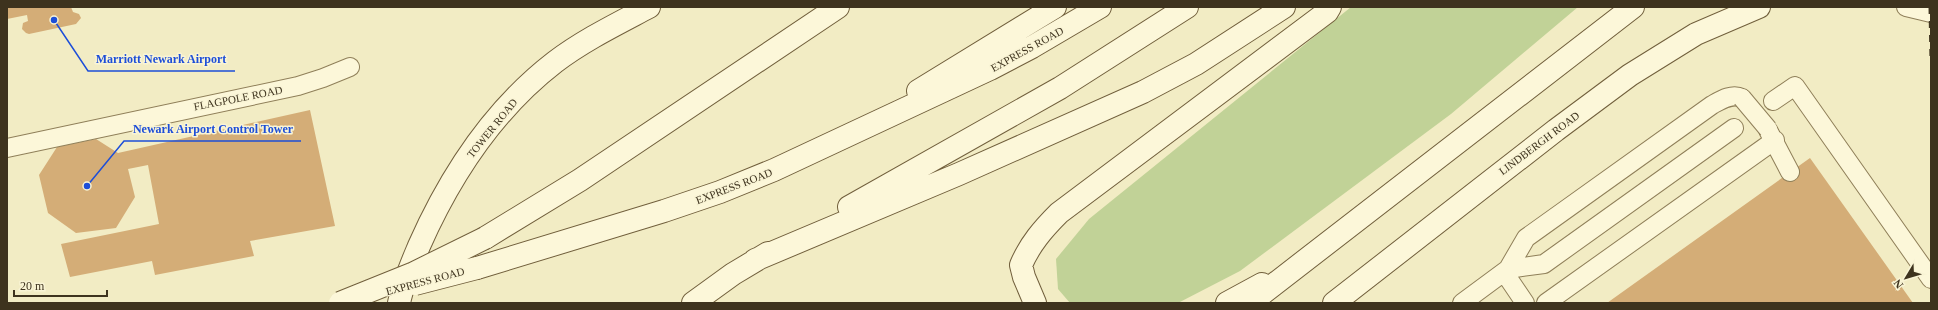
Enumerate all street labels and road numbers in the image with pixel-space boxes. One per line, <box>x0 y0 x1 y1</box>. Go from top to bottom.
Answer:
street label: EXPRESS ROAD <box>989 24 1065 74</box>
street label: FLAGPOLE ROAD <box>193 84 283 112</box>
street label: TOWER ROAD <box>464 96 520 160</box>
street label: LINDBERGH ROAD <box>1496 109 1582 177</box>
street label: EXPRESS ROAD <box>694 166 774 206</box>
street label: EXPRESS ROAD <box>384 265 466 297</box>

